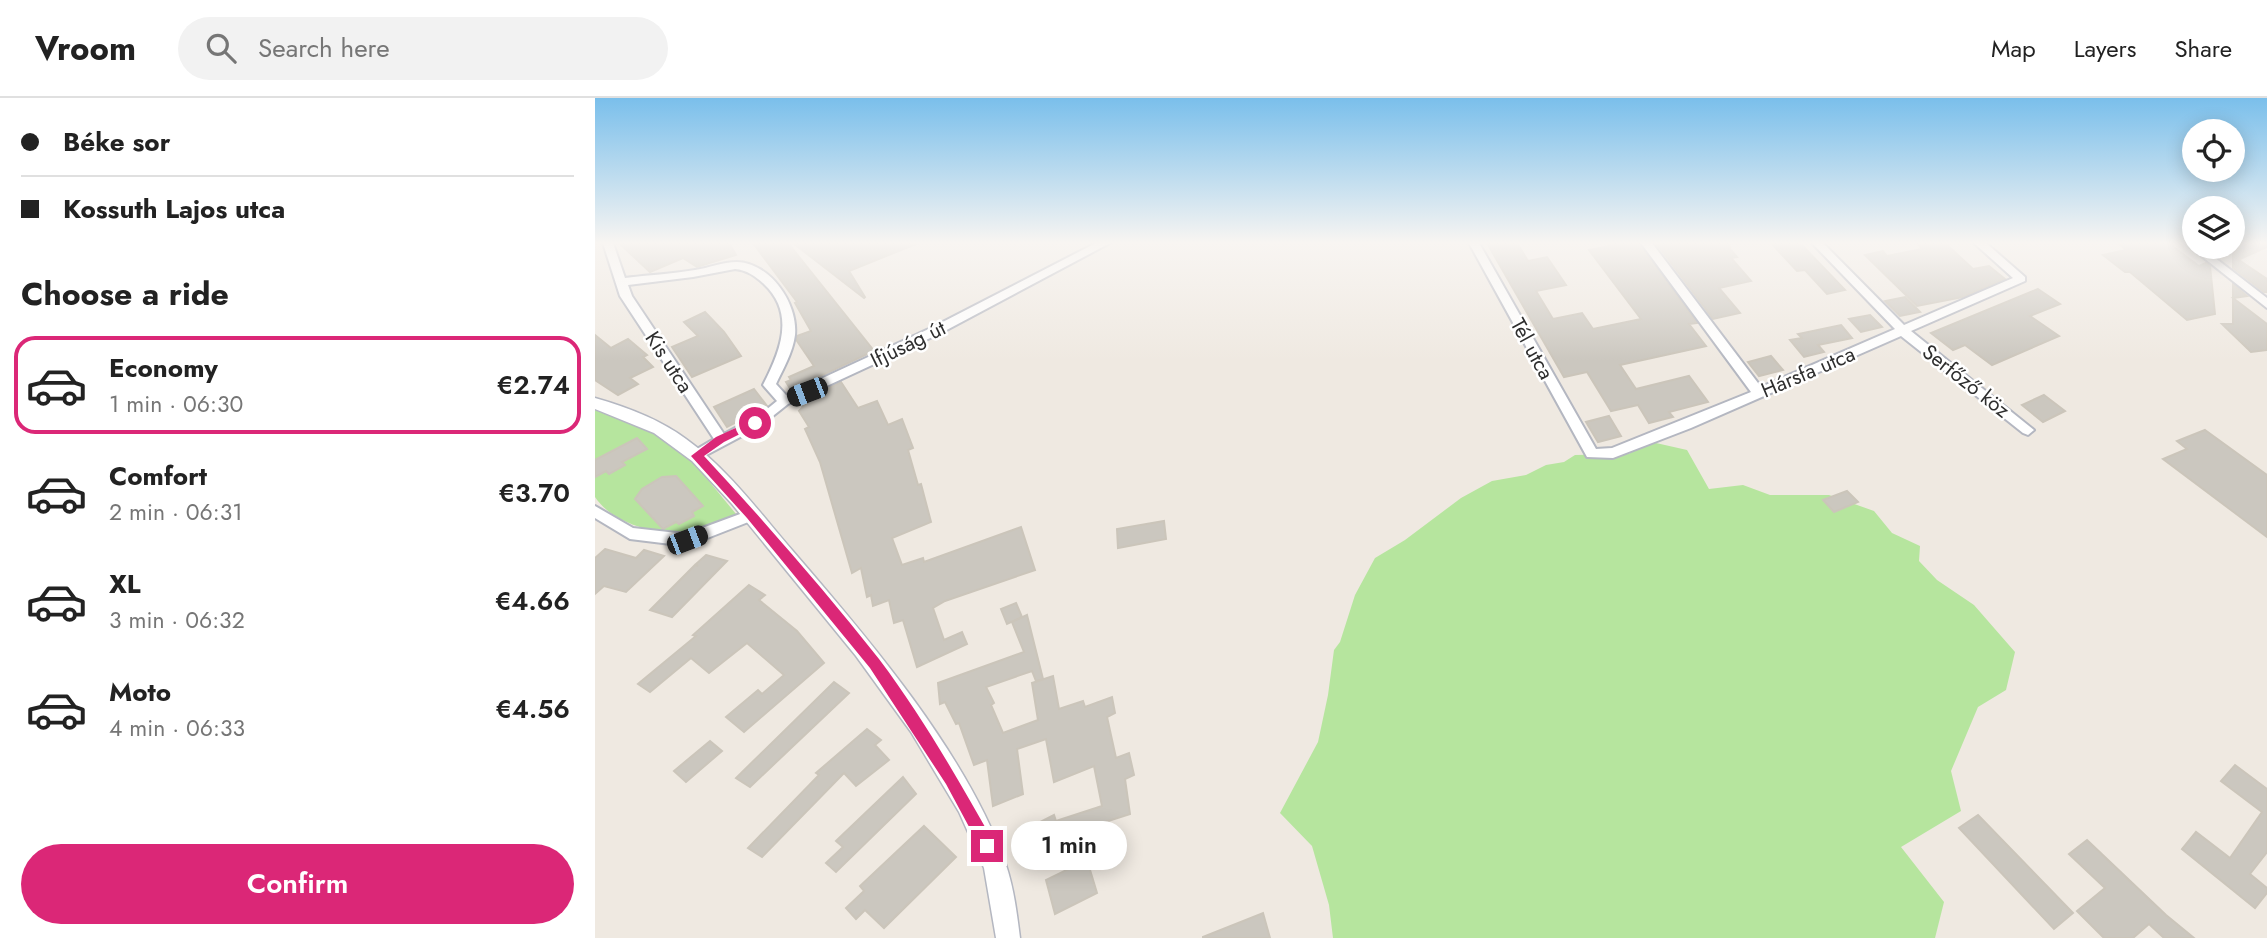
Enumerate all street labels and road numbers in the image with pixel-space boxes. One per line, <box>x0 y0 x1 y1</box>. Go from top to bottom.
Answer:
street label: Ifjúság út <box>865 313 951 375</box>
street label: Tél utca <box>1503 313 1561 385</box>
street label: Kis utca <box>638 325 700 399</box>
street label: Serfőző köz <box>1916 337 2017 425</box>
street label: Hársfa utca <box>1756 339 1860 405</box>

